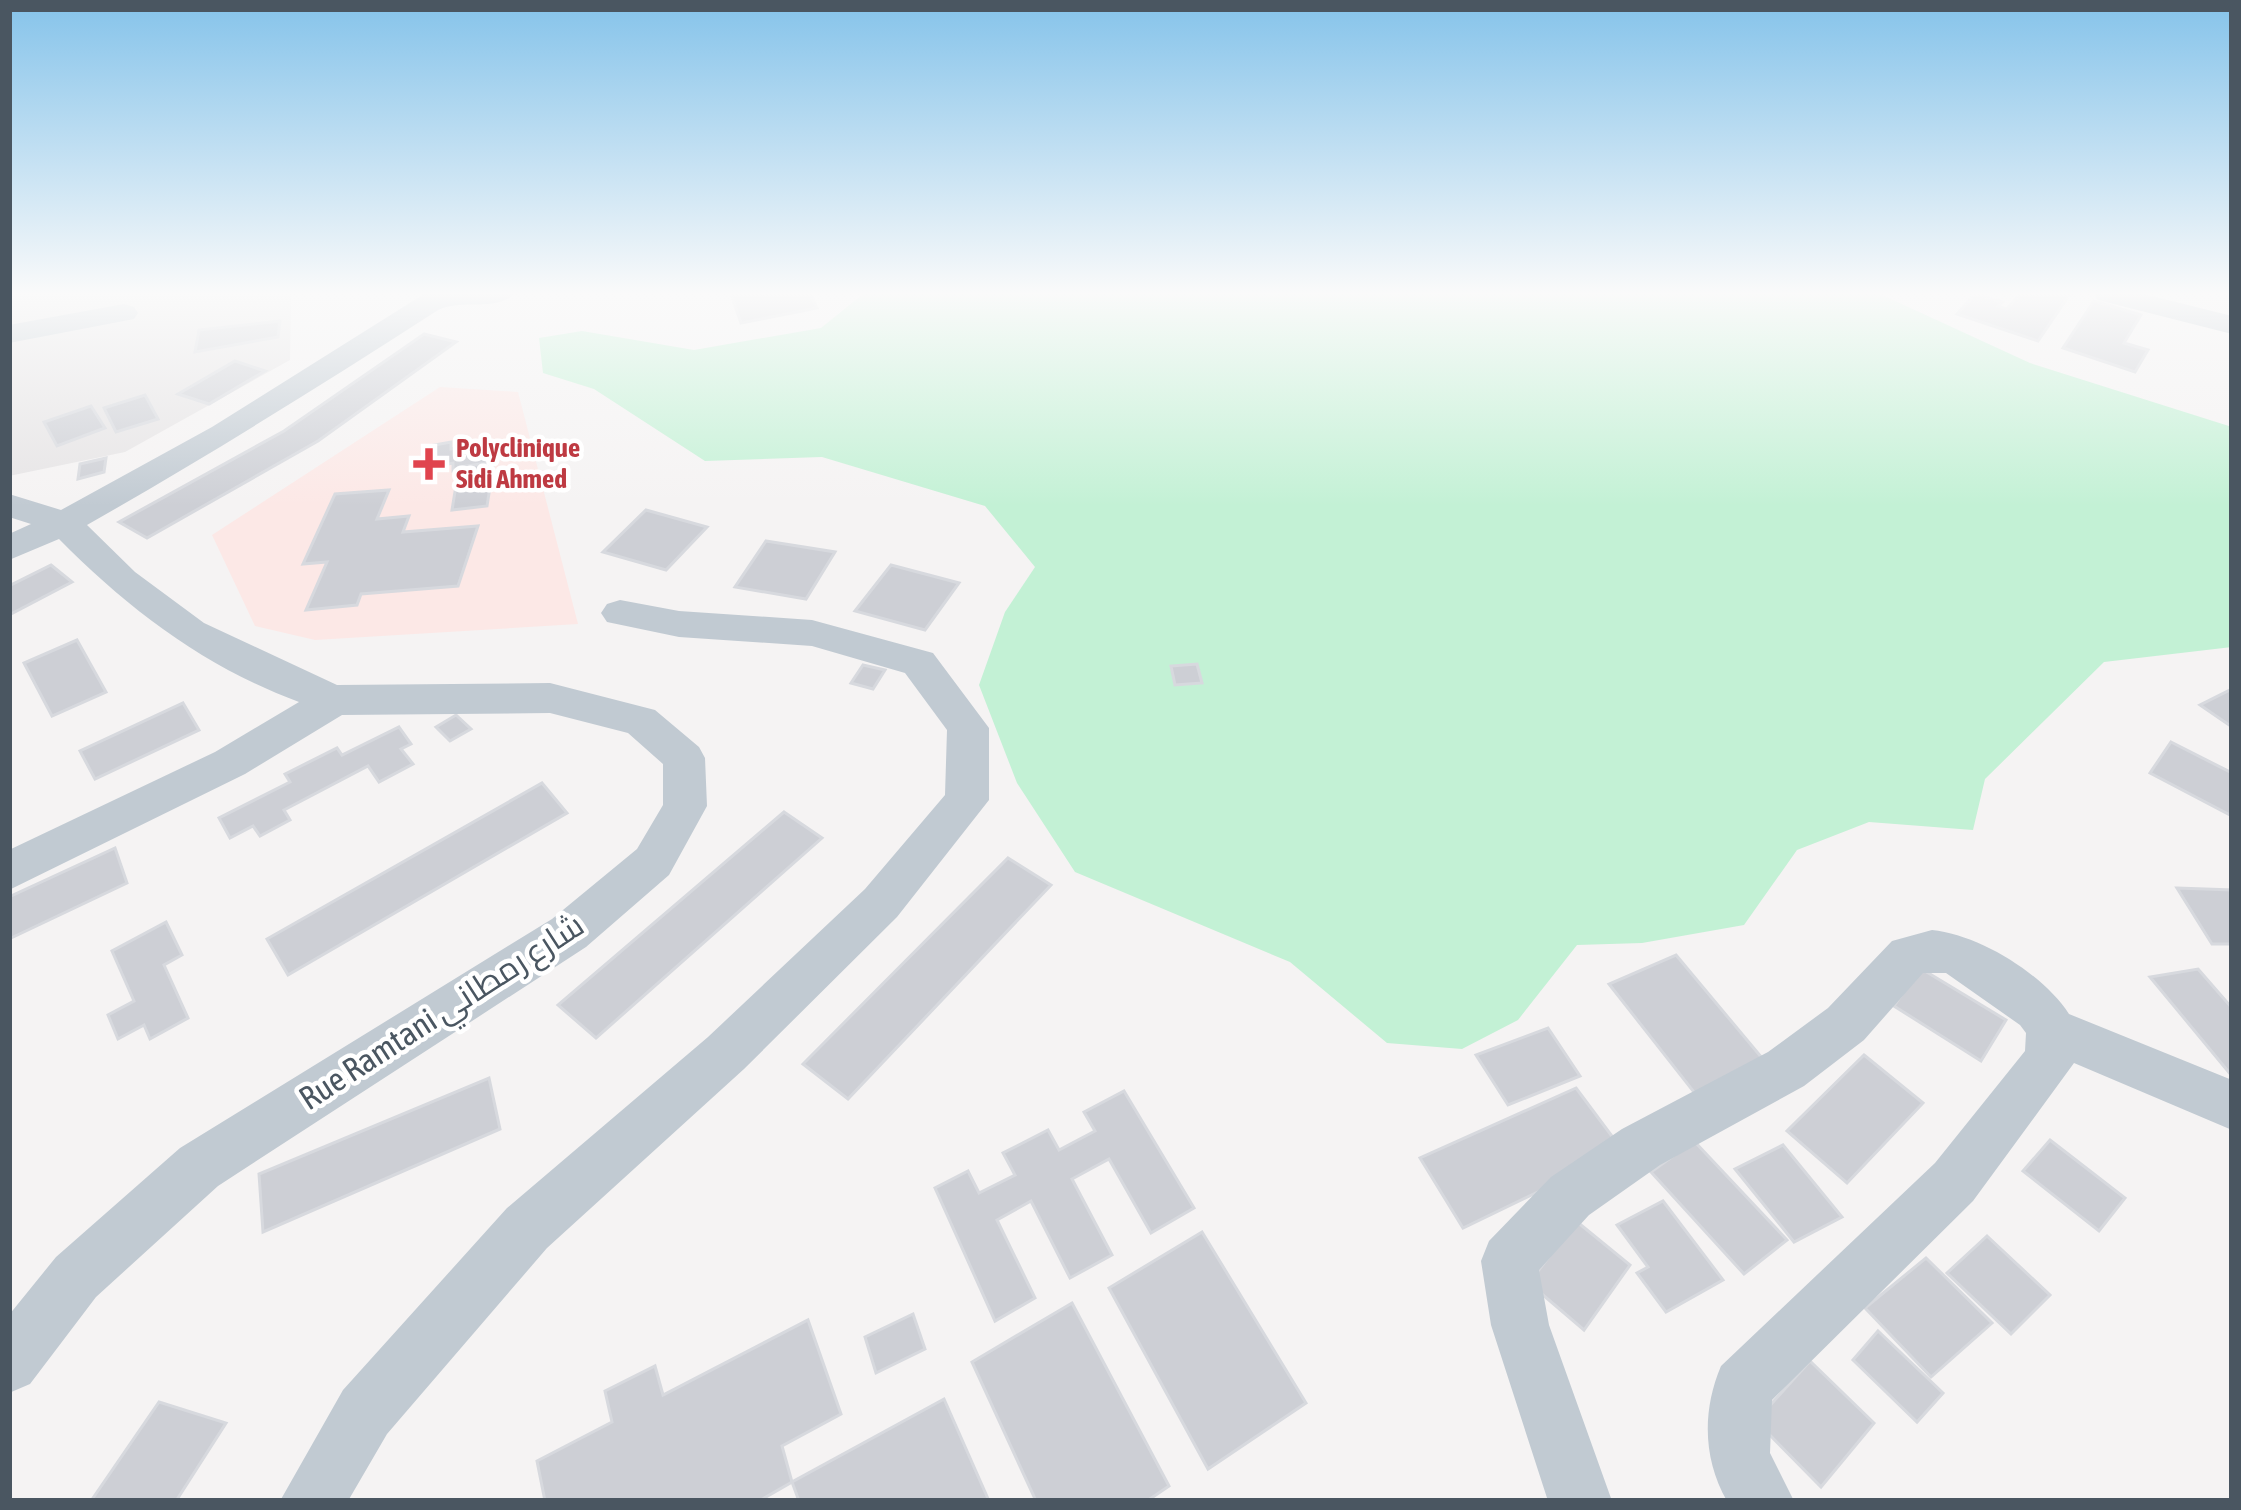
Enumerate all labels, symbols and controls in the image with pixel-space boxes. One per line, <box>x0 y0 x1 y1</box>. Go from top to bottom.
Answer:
place label: Polyclinique Sidi Ahmed <box>456 432 580 494</box>
marker: Polyclinique Sidi Ahmed <box>413 448 445 480</box>
street label: Rue Ramtani شارع رمطاني <box>292 905 594 1123</box>

